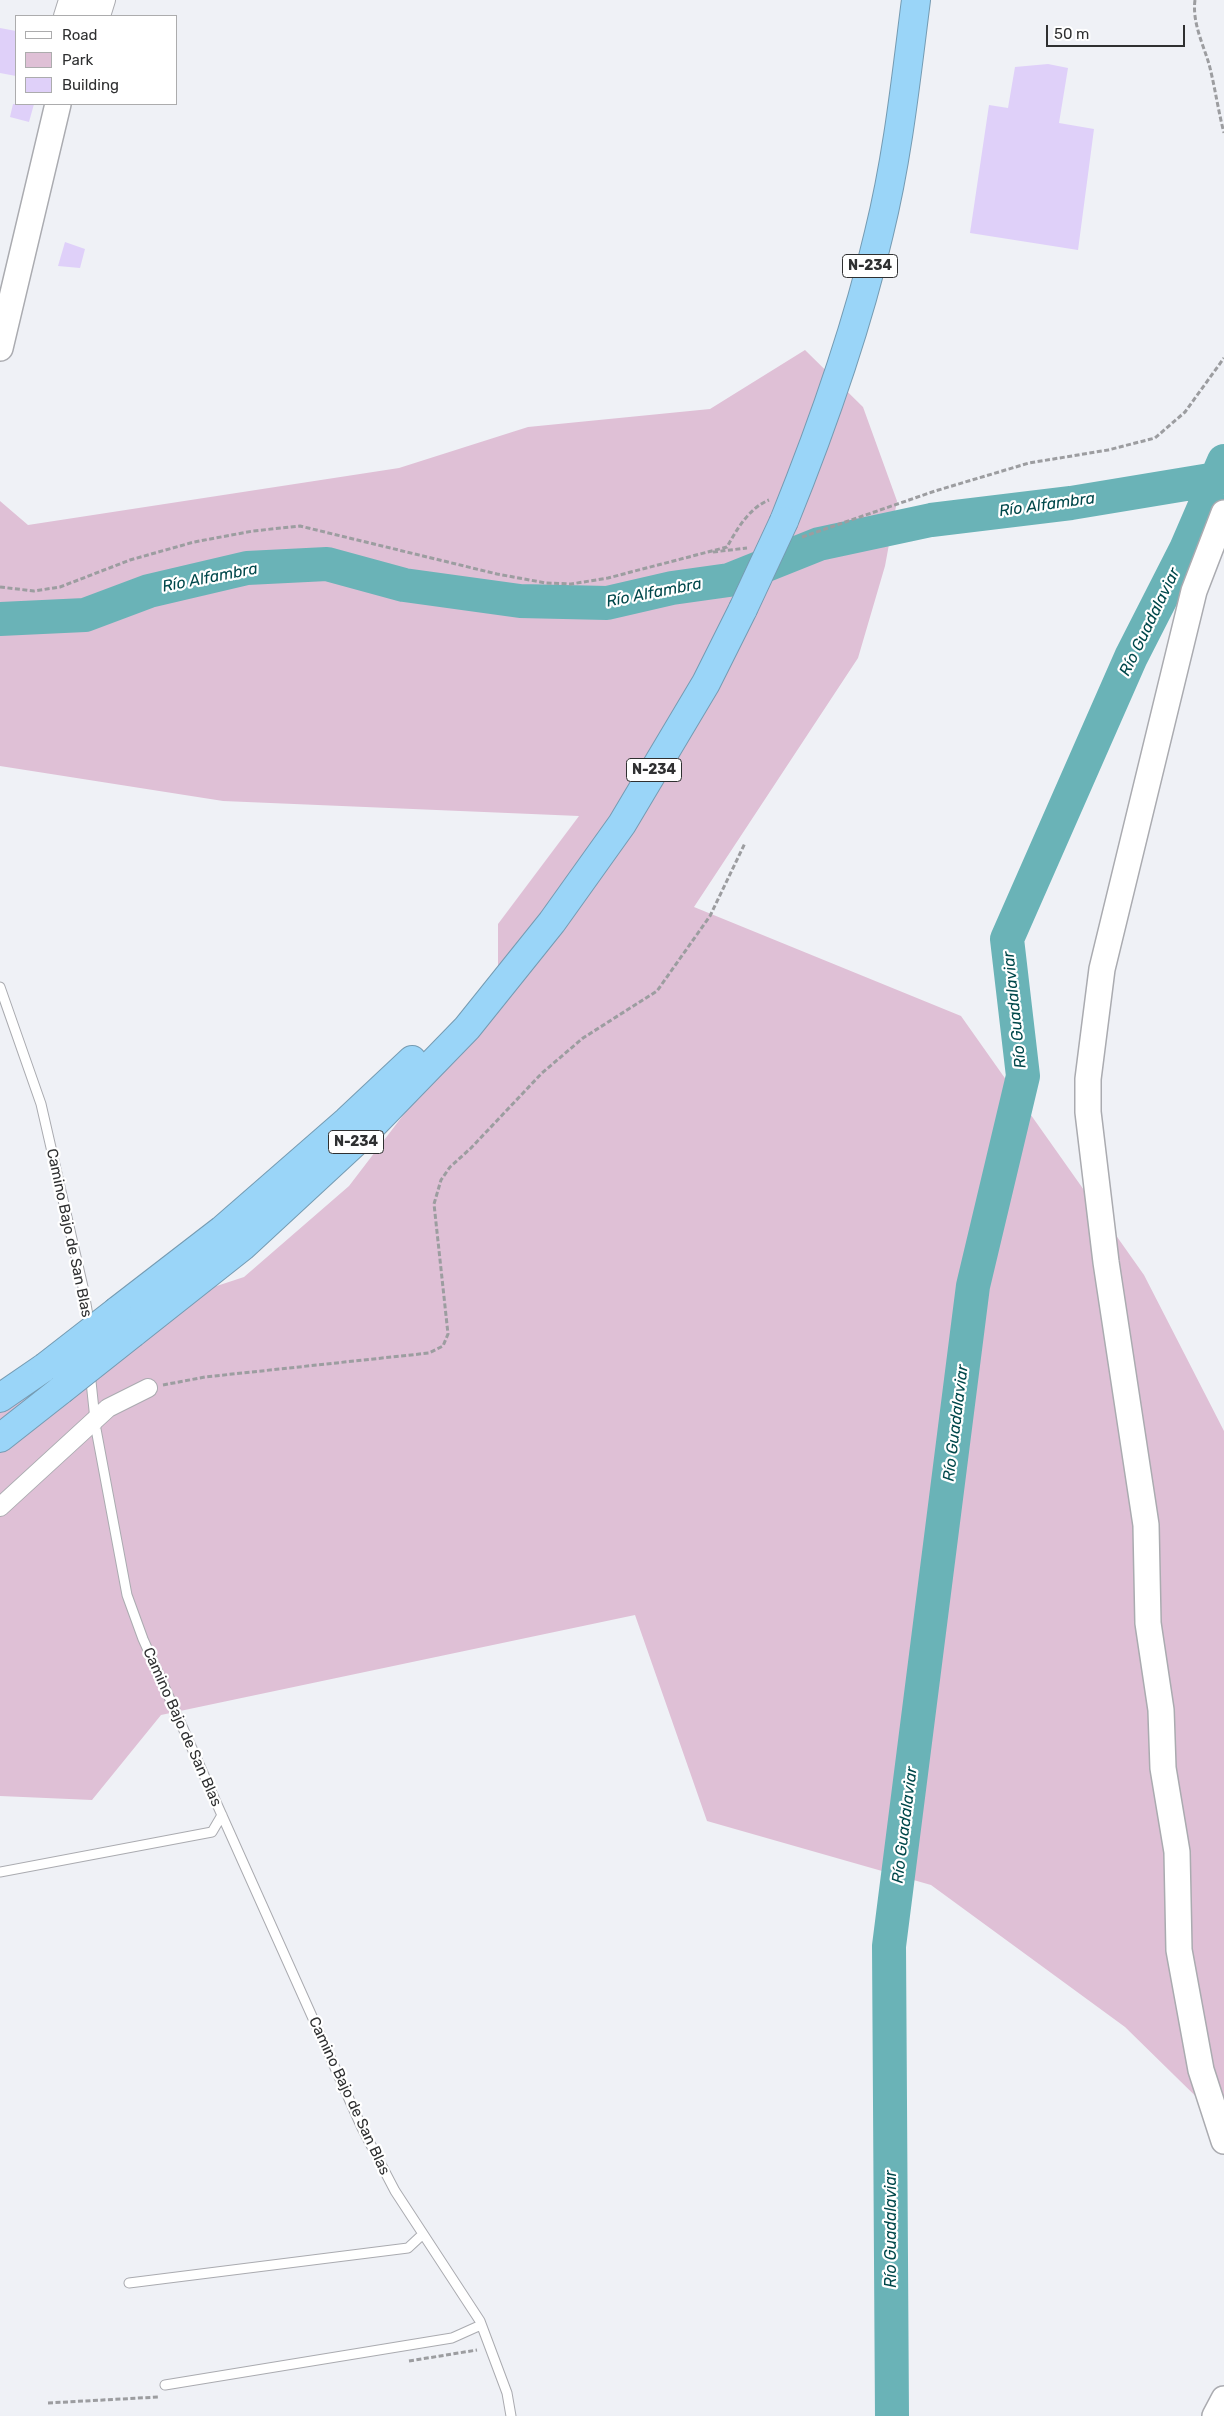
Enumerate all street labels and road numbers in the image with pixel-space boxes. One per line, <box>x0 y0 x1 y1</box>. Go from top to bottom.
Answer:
road number: N-234 <box>842 255 898 278</box>
road number: N-234 <box>626 758 682 782</box>
road number: N-234 <box>328 1130 384 1154</box>
street label: Camino Bajo de San Blas <box>42 1147 96 1319</box>
street label: Camino Bajo de San Blas <box>139 1645 225 1809</box>
street label: Camino Bajo de San Blas <box>304 2014 394 2178</box>

